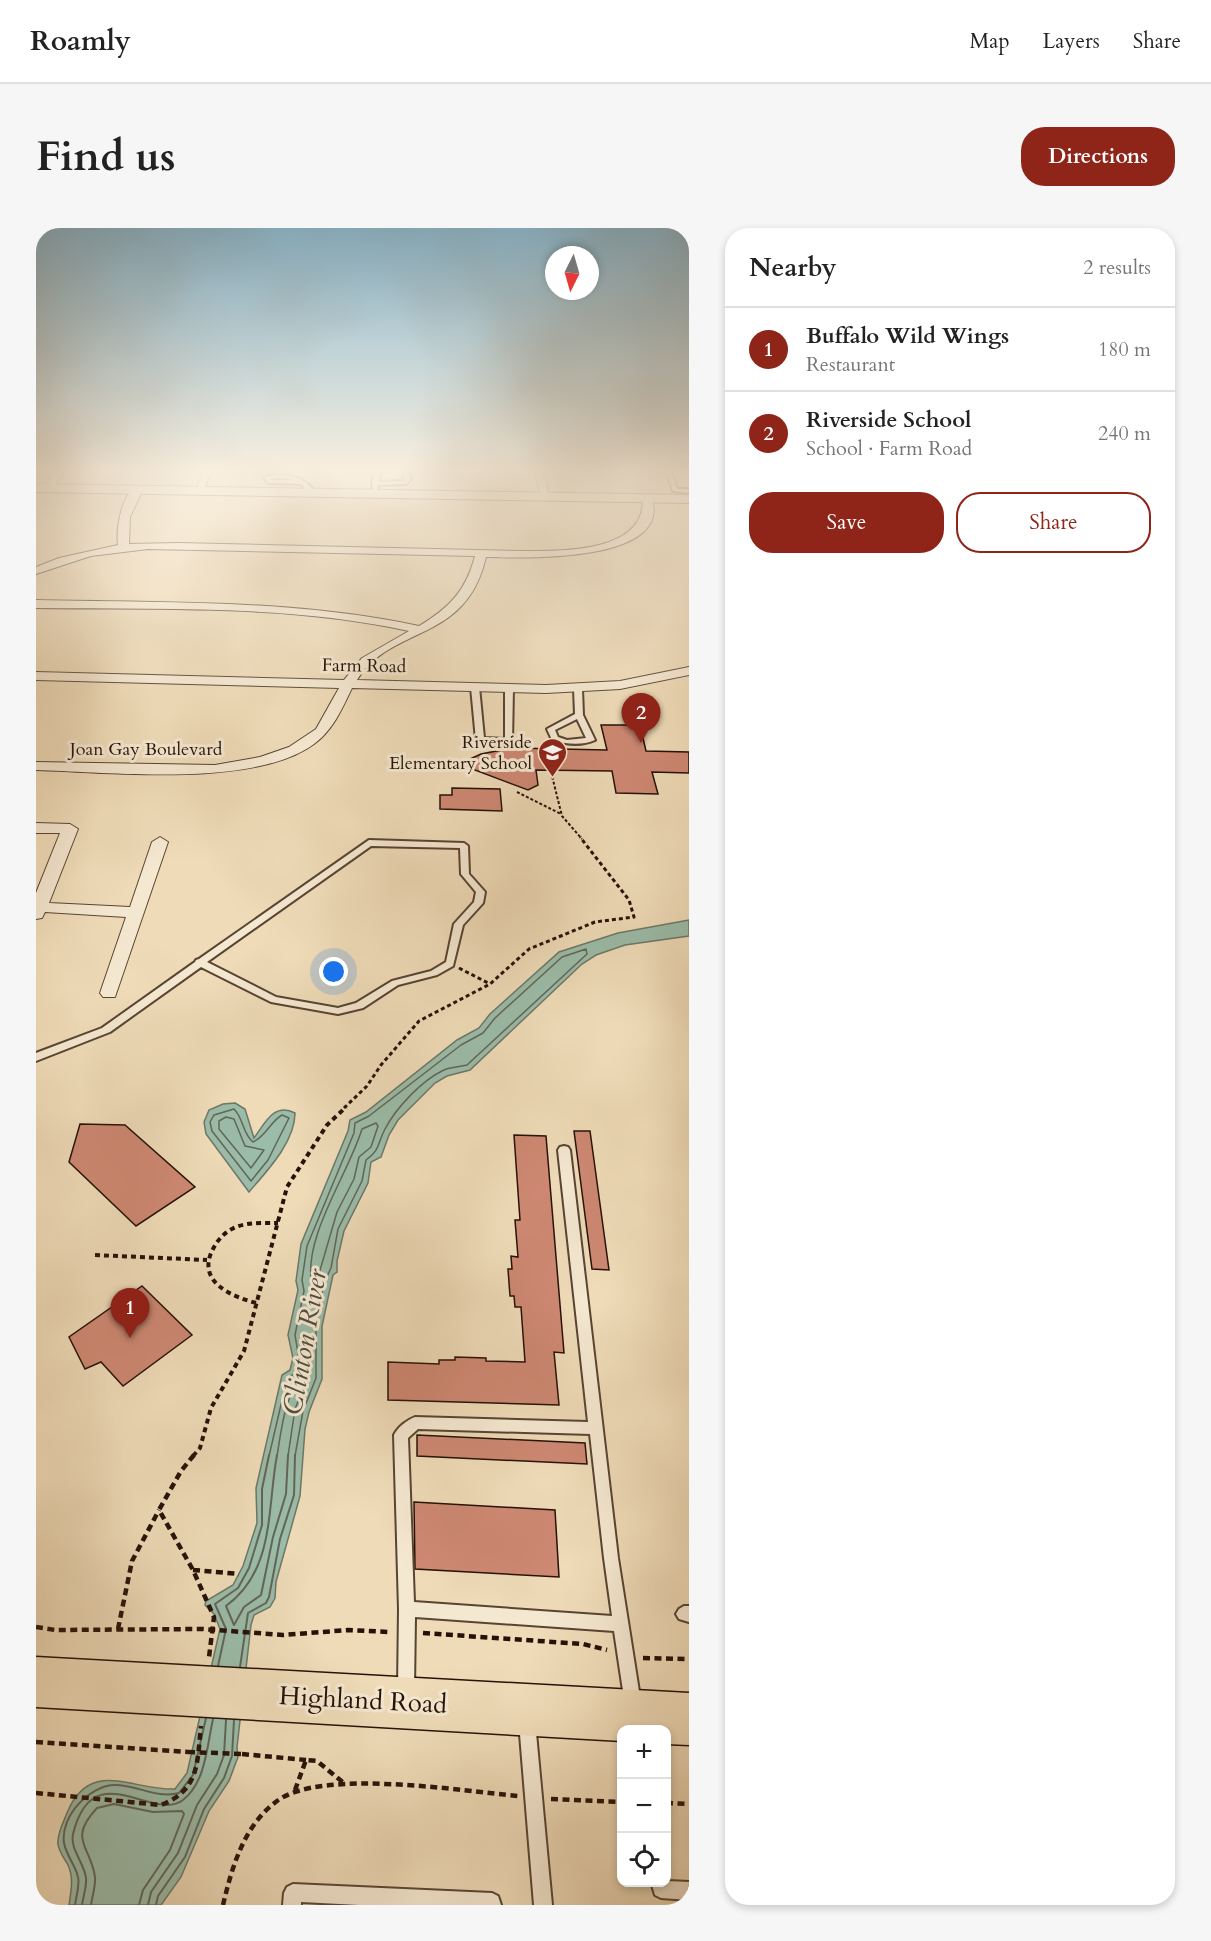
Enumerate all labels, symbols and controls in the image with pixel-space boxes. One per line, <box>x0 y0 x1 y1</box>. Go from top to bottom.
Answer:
text: Roamly <box>30 22 131 60</box>
text: Map <box>970 27 1010 56</box>
text: Layers <box>1043 27 1100 56</box>
text: Share <box>1133 27 1181 56</box>
button: Directions <box>1021 127 1175 186</box>
text: Find us <box>36 128 176 185</box>
north arrow <box>545 246 599 300</box>
text: Nearby <box>749 250 837 285</box>
text: 2 results <box>1083 254 1151 281</box>
text: Buffalo Wild Wings <box>806 321 1009 351</box>
text: 1 <box>763 336 774 363</box>
text: 180 m <box>1098 336 1151 363</box>
text: Restaurant <box>806 351 895 378</box>
text: Riverside School <box>806 405 972 435</box>
text: 2 <box>763 420 774 447</box>
text: 240 m <box>1098 420 1151 447</box>
text: School · Farm Road <box>806 435 972 462</box>
button: Save <box>749 492 944 553</box>
button: Share <box>956 492 1151 553</box>
street label: Farm Road <box>322 653 407 679</box>
pin: 2 <box>622 694 660 743</box>
place label: Riverside Elementary School <box>389 730 532 776</box>
school or university icon: Riverside Elementary School <box>537 736 569 778</box>
street label: Joan Gay Boulevard <box>67 737 223 762</box>
your location <box>319 957 348 986</box>
water label: Clinton River <box>274 1265 336 1418</box>
pin: 1 <box>110 1288 149 1338</box>
street label: Highland Road <box>278 1678 448 1722</box>
map controls <box>617 1725 671 1887</box>
button: + <box>617 1725 671 1779</box>
button: − <box>617 1779 671 1833</box>
button: locate <box>617 1833 671 1887</box>

